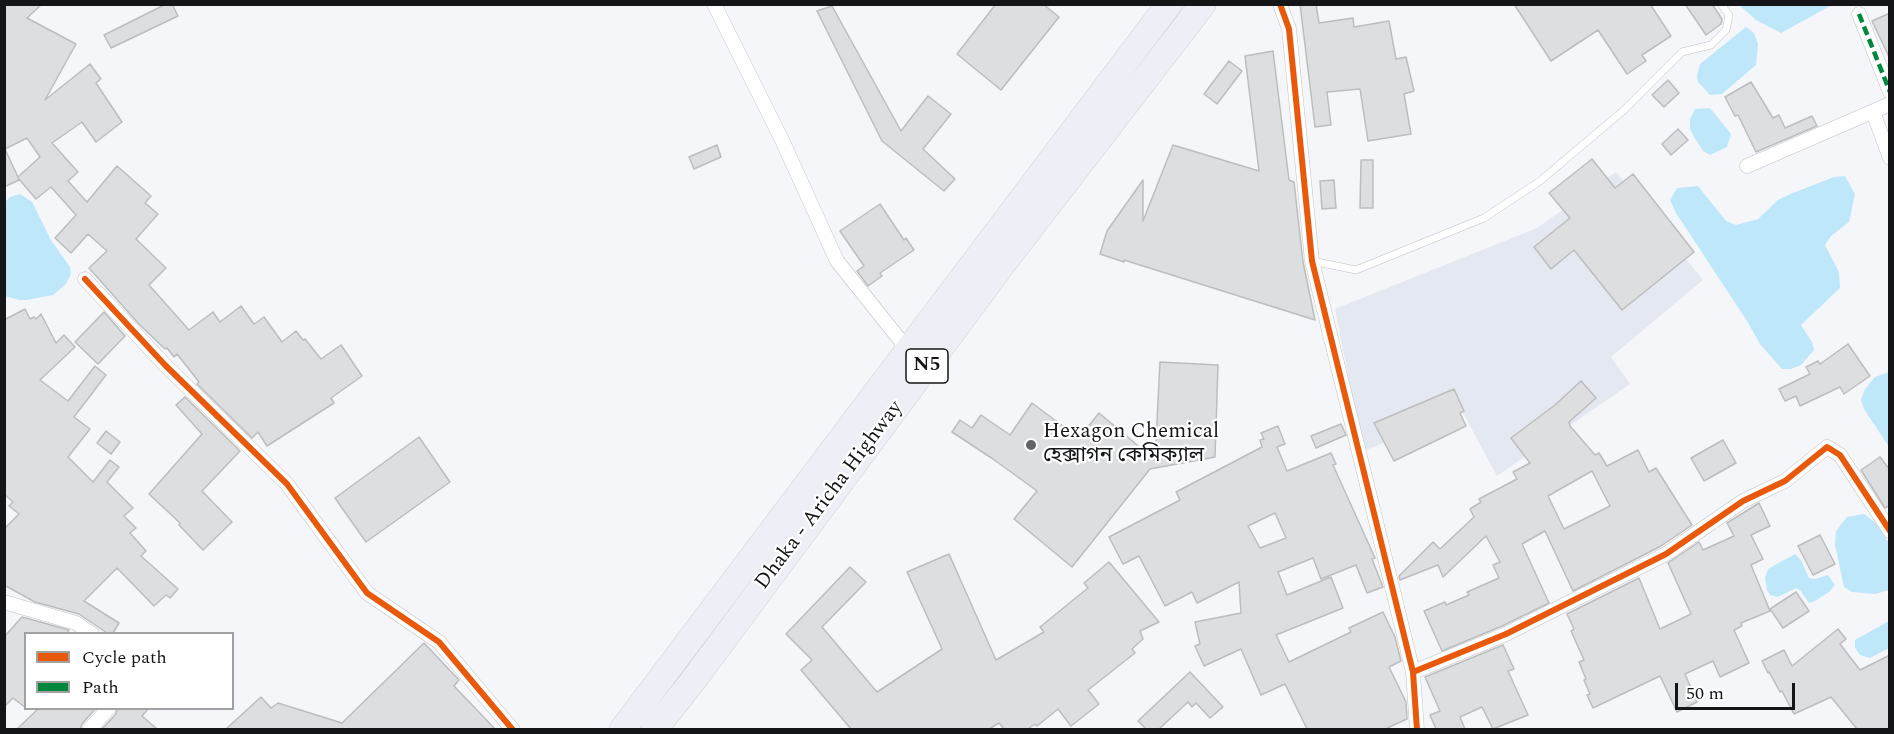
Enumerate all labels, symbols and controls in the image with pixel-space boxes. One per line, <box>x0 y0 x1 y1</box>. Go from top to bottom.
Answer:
road number: N5 <box>906 349 948 383</box>
street label: Dhaka - Aricha Highway <box>751 397 909 595</box>
place label: Hexagon Chemical হেক্সাগন কেমিক্যাল <box>1043 420 1219 470</box>
marker: Hexagon Chemical হেক্সাগন কেমিক্যাল <box>1024 438 1038 452</box>
legend <box>24 632 234 710</box>
text: Cycle path <box>82 644 167 671</box>
scale bar <box>1678 671 1798 709</box>
text: Path <box>82 674 119 701</box>
text: 50 m <box>1686 680 1724 707</box>

